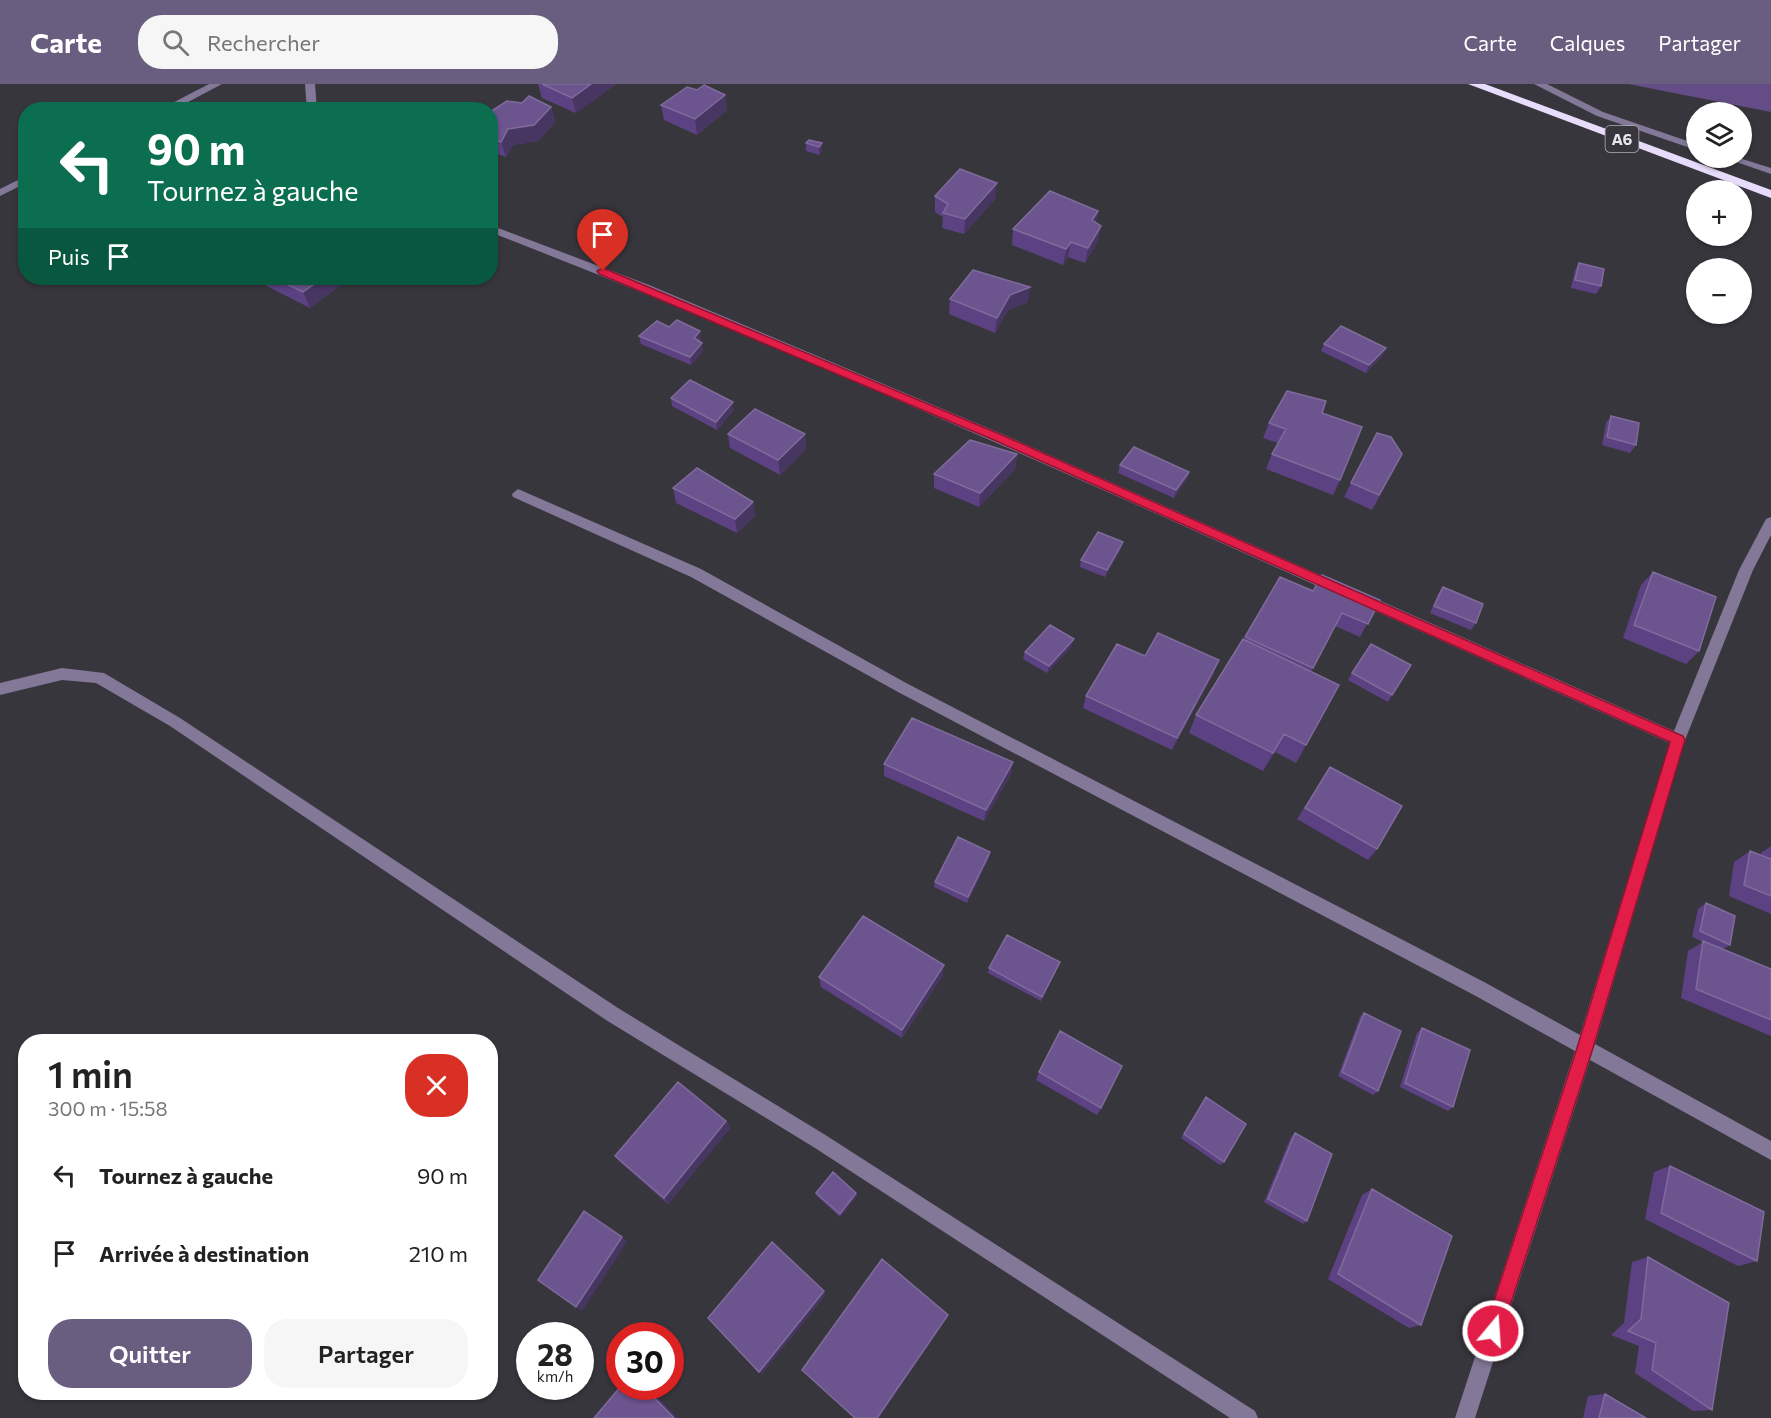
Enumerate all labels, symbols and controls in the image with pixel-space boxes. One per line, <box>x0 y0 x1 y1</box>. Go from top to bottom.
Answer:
search box <box>138 15 558 69</box>
text: Carte <box>30 25 102 59</box>
icon: search <box>159 26 192 59</box>
text: Rechercher <box>207 29 320 56</box>
text: Carte <box>1464 30 1517 55</box>
text: Calques <box>1550 30 1625 55</box>
text: Partager <box>1658 30 1741 55</box>
map controls <box>1686 102 1752 324</box>
button: layers <box>1686 102 1752 168</box>
text: 90 m <box>147 122 246 174</box>
icon: left <box>48 126 126 204</box>
road number: A6 <box>1606 126 1638 152</box>
text: Tournez à gauche <box>147 174 358 207</box>
button: + <box>1686 180 1752 246</box>
pin <box>577 209 628 271</box>
icon: arrive <box>586 218 619 251</box>
icon: arrive <box>102 240 135 273</box>
text: Puis <box>48 243 90 270</box>
button: − <box>1686 258 1752 324</box>
text: 1 min <box>48 1051 133 1095</box>
button: close <box>405 1054 468 1117</box>
text: 300 m · 15:58 <box>48 1096 168 1120</box>
icon: left <box>48 1159 81 1192</box>
text: Tournez à gauche <box>99 1162 273 1189</box>
text: 90 m <box>417 1162 468 1189</box>
icon: arrive <box>48 1237 81 1270</box>
text: Arrivée à destination <box>99 1240 309 1267</box>
text: 210 m <box>409 1240 468 1267</box>
position arrow <box>1461 1299 1525 1363</box>
button: Quitter <box>48 1319 252 1388</box>
button: Partager <box>264 1319 468 1388</box>
speed limit sign: 30 <box>606 1322 684 1400</box>
text: 28 <box>537 1335 573 1372</box>
text: km/h <box>537 1367 573 1385</box>

